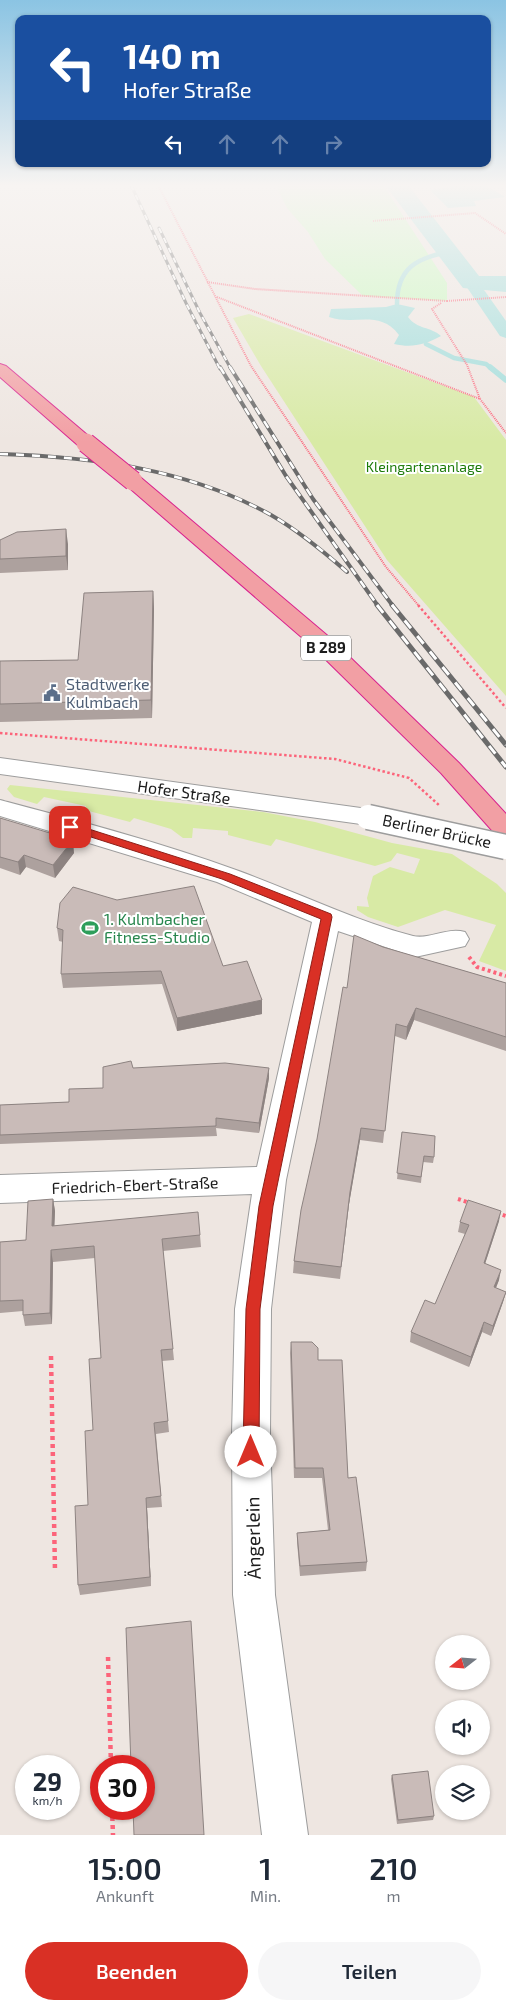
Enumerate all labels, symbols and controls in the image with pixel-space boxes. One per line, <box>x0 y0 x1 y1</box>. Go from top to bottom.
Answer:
text: 140 m <box>123 34 221 76</box>
icon: left <box>40 35 105 100</box>
text: Hofer Straße <box>123 76 252 102</box>
icon: left <box>160 130 188 158</box>
icon: ahead <box>213 130 241 158</box>
icon: ahead <box>266 130 294 158</box>
icon: right <box>319 130 347 158</box>
park label: Kleingartenanlage <box>366 458 482 475</box>
road number: B 289 <box>301 636 351 660</box>
place label: Stadtwerke Kulmbach <box>66 674 150 711</box>
public building icon: Stadtwerke Kulmbach <box>42 683 62 703</box>
street label: Hofer Straße <box>136 776 232 807</box>
pin <box>49 806 91 848</box>
street label: Berliner Brücke <box>381 810 493 851</box>
icon: arrive <box>56 813 84 841</box>
place label: 1. Kulmbacher Fitness-Studio <box>104 909 210 946</box>
sports icon: 1. Kulmbacher Fitness-Studio <box>80 918 100 938</box>
street label: Friedrich-Ebert-Straße <box>51 1172 219 1197</box>
position arrow <box>224 1425 276 1477</box>
street label: Ängerlein <box>240 1496 265 1580</box>
north arrow <box>435 1635 490 1690</box>
map controls <box>435 1635 490 1820</box>
button: sound <box>435 1700 490 1755</box>
speed limit sign: 30 <box>90 1755 155 1820</box>
button: layers <box>435 1765 490 1820</box>
text: 29 <box>33 1766 62 1796</box>
text: km/h <box>33 1793 62 1807</box>
text: 15:00 <box>88 1850 162 1886</box>
text: 1 <box>259 1850 272 1886</box>
text: 210 <box>369 1850 418 1886</box>
text: Ankunft <box>96 1886 154 1905</box>
text: Min. <box>250 1886 281 1905</box>
text: m <box>386 1886 401 1905</box>
button: Beenden <box>25 1942 248 2000</box>
button: Teilen <box>258 1942 481 2000</box>

